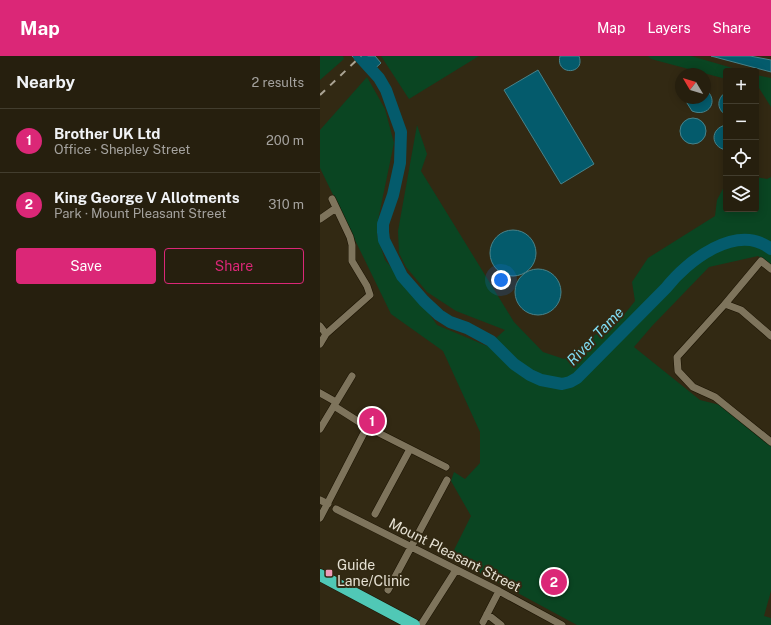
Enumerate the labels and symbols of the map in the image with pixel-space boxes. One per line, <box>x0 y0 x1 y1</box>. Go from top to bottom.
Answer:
north arrow <box>675 68 711 104</box>
your location <box>491 270 511 290</box>
water label: River Tame <box>563 303 627 369</box>
pin: 1 <box>359 406 385 436</box>
street label: Mount Pleasant Street <box>386 515 524 595</box>
place label: Guide Lane/Clinic <box>337 557 410 589</box>
pin: 2 <box>541 567 567 597</box>
marker: Guide Lane/Clinic <box>324 568 334 578</box>

